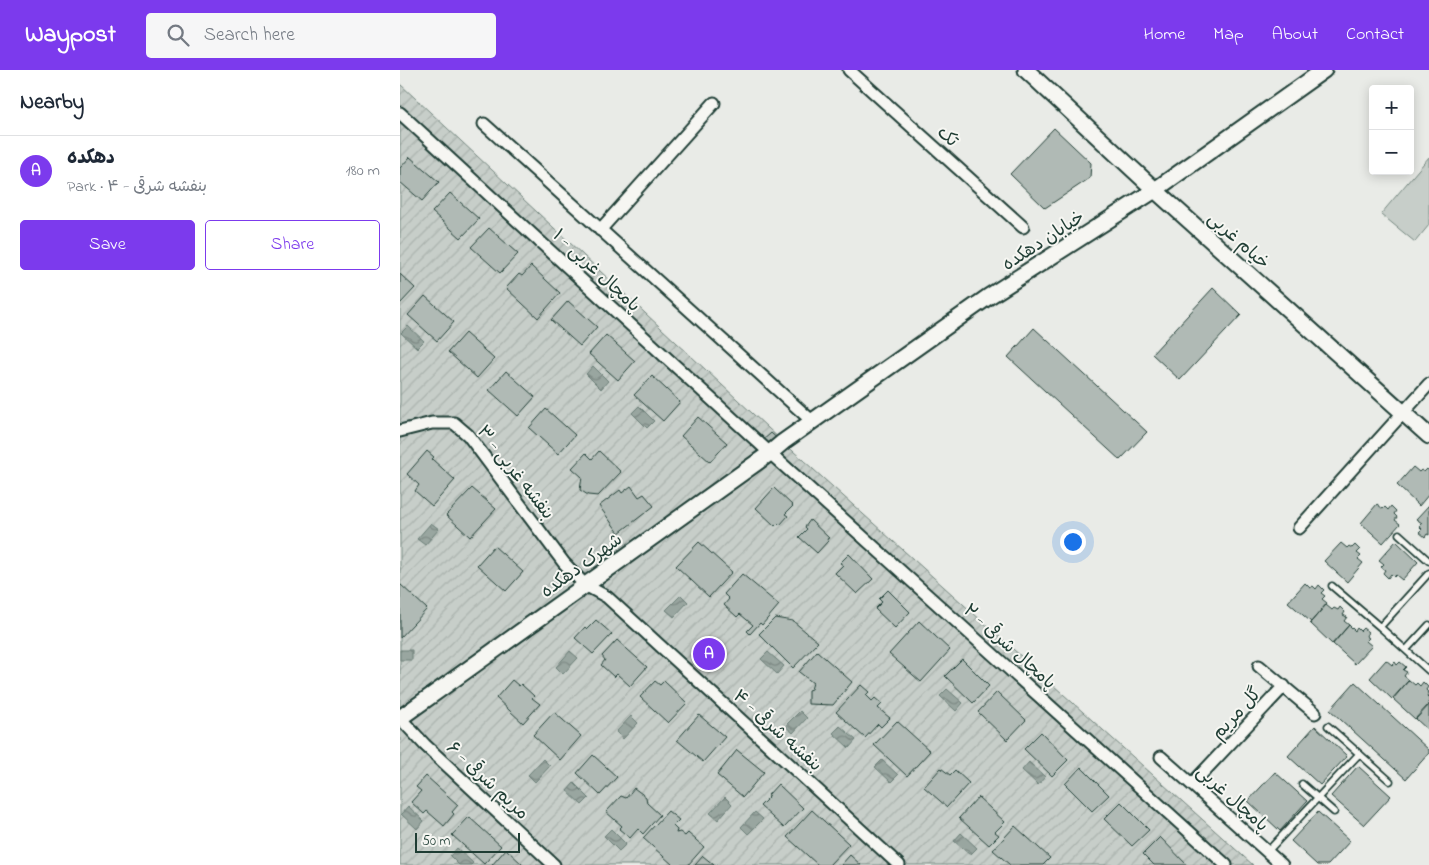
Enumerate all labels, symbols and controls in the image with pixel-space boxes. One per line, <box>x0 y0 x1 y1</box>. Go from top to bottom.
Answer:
search box <box>146 13 496 58</box>
text: Waypost <box>25 18 116 53</box>
icon: search <box>164 21 192 49</box>
text: Search here <box>204 22 295 49</box>
text: Home <box>1144 22 1185 48</box>
text: Map <box>1213 22 1244 48</box>
text: About <box>1272 22 1318 48</box>
text: Contact <box>1346 22 1404 48</box>
map controls <box>1369 85 1414 175</box>
button: + <box>1369 85 1414 130</box>
text: Nearby <box>20 88 84 118</box>
street label: تک <box>930 121 964 155</box>
button: − <box>1369 130 1414 175</box>
text: دهکده <box>67 145 115 172</box>
text: A <box>31 159 41 183</box>
text: 180 m <box>346 159 380 183</box>
text: Park · بنفشه شرقی - ۴ <box>67 175 207 199</box>
street label: خیابان دهکده <box>998 205 1091 278</box>
street label: خیام غربی <box>1201 207 1274 276</box>
button: Save <box>20 220 195 270</box>
button: Share <box>205 220 380 270</box>
street label: پامچال غربی - ۱ <box>546 224 645 319</box>
street label: بنفشه غربی - ۳ <box>469 421 560 526</box>
street label: شهرک دهکده <box>536 528 629 605</box>
your location <box>1060 529 1086 555</box>
street label: پامچال شرقی - ۲ <box>956 598 1062 696</box>
pin: A <box>693 635 725 673</box>
street label: گل مریم <box>1206 682 1269 746</box>
street label: بنفشه شرقی - ۴ <box>726 684 828 779</box>
street label: مریم شرقی - ۶ <box>440 736 534 827</box>
street label: پامچال غربی <box>1190 760 1274 839</box>
scale bar <box>415 830 520 853</box>
text: 50 m <box>422 831 450 852</box>

